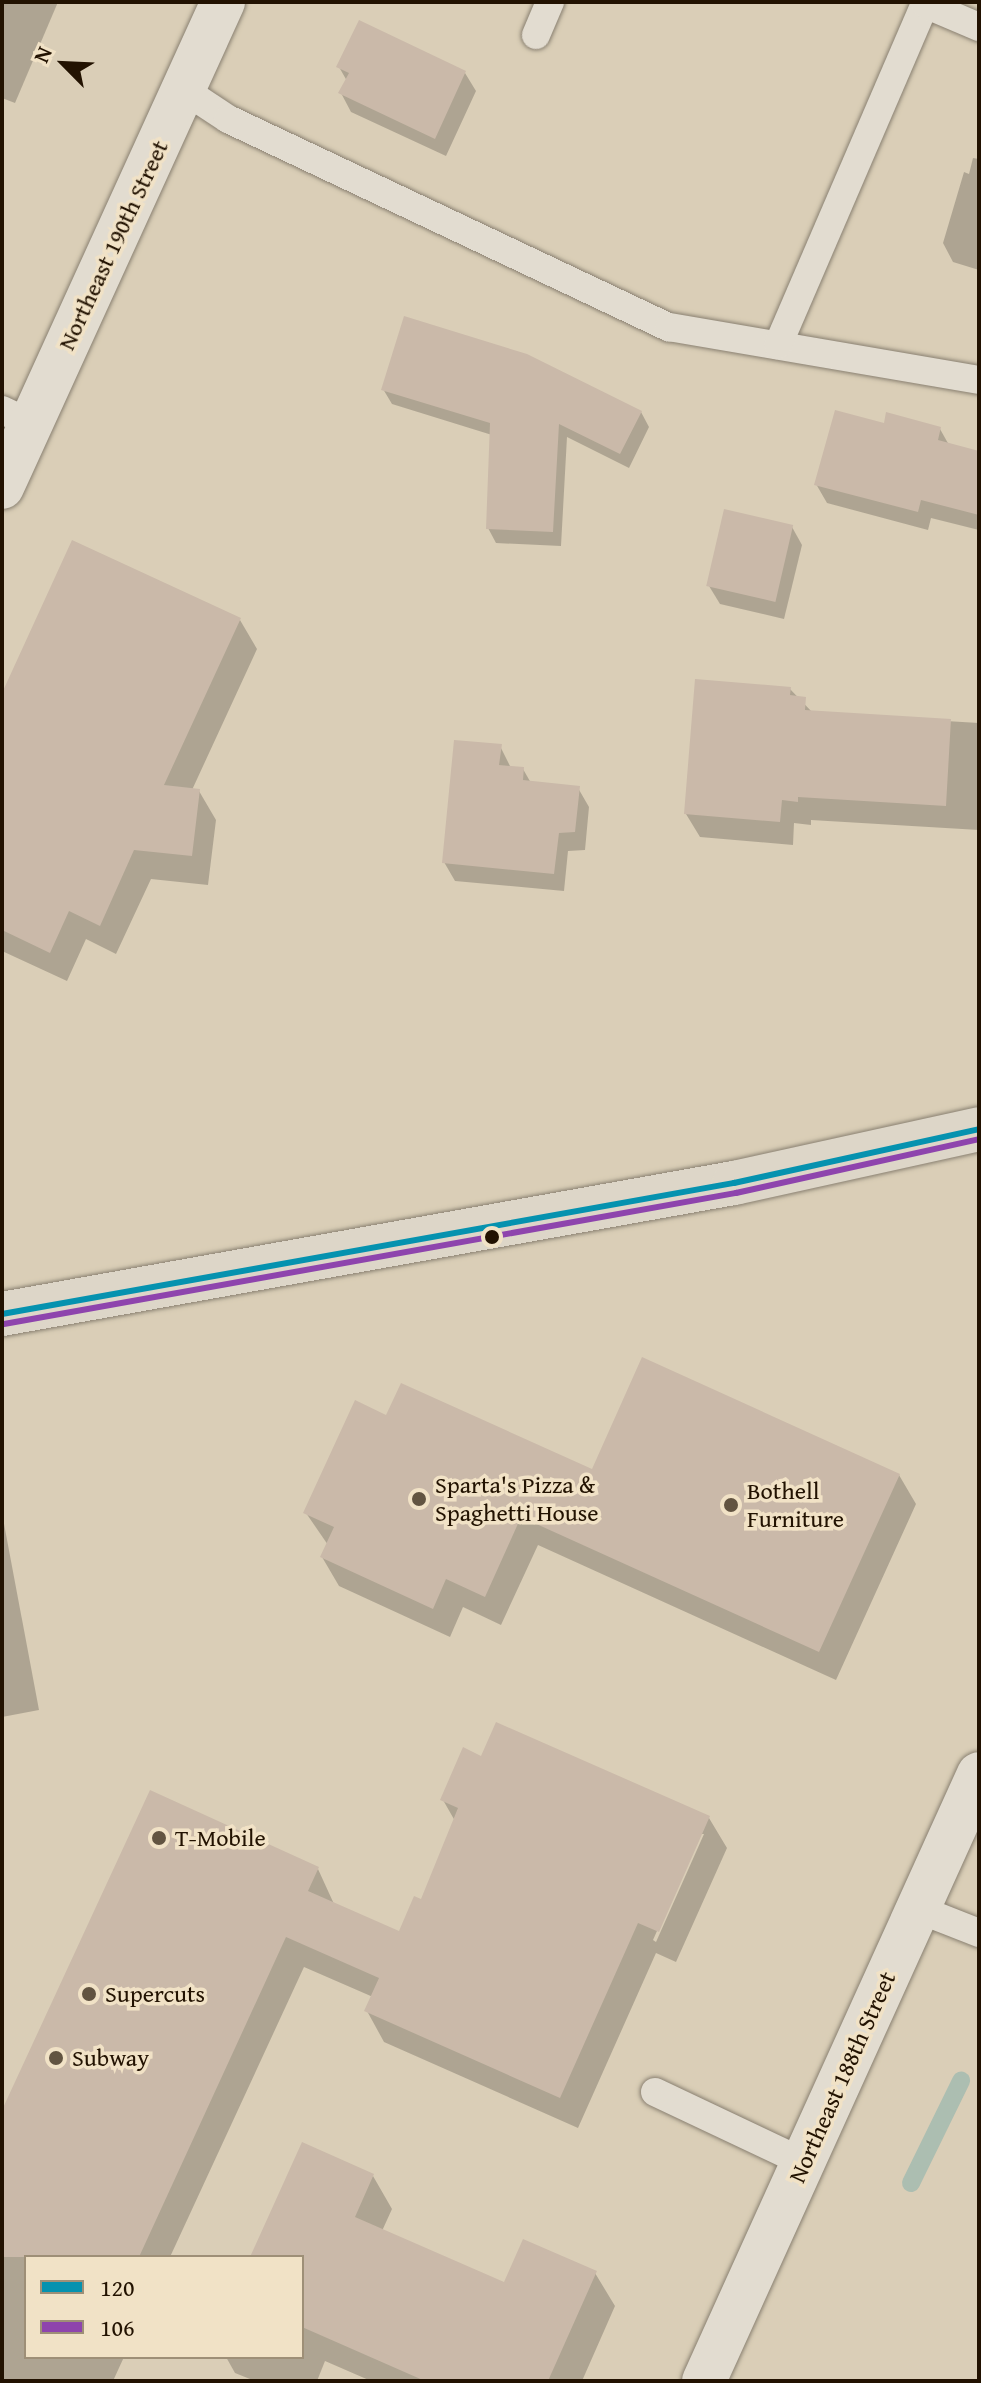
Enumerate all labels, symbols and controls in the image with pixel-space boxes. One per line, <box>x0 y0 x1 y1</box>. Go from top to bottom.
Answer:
north arrow <box>24 24 104 104</box>
text: N <box>24 41 60 67</box>
street label: Northeast 190th Street <box>52 135 174 355</box>
unlabelled marker <box>484 1229 500 1245</box>
place label: Sparta's Pizza & Spaghetti House <box>435 1471 599 1527</box>
place label: Bothell Furniture <box>747 1477 844 1533</box>
marker: Sparta's Pizza & Spaghetti House <box>410 1490 428 1508</box>
marker: Bothell Furniture <box>722 1496 740 1514</box>
place label: T-Mobile <box>175 1824 266 1852</box>
marker: T-Mobile <box>150 1829 168 1847</box>
street label: Northeast 188th Street <box>782 1967 902 2187</box>
place label: Supercuts <box>105 1980 205 2008</box>
marker: Supercuts <box>80 1985 98 2003</box>
place label: Subway <box>72 2044 149 2072</box>
marker: Subway <box>47 2049 65 2067</box>
legend <box>24 2255 304 2359</box>
text: 120 <box>100 2270 135 2305</box>
text: 106 <box>100 2310 135 2345</box>

